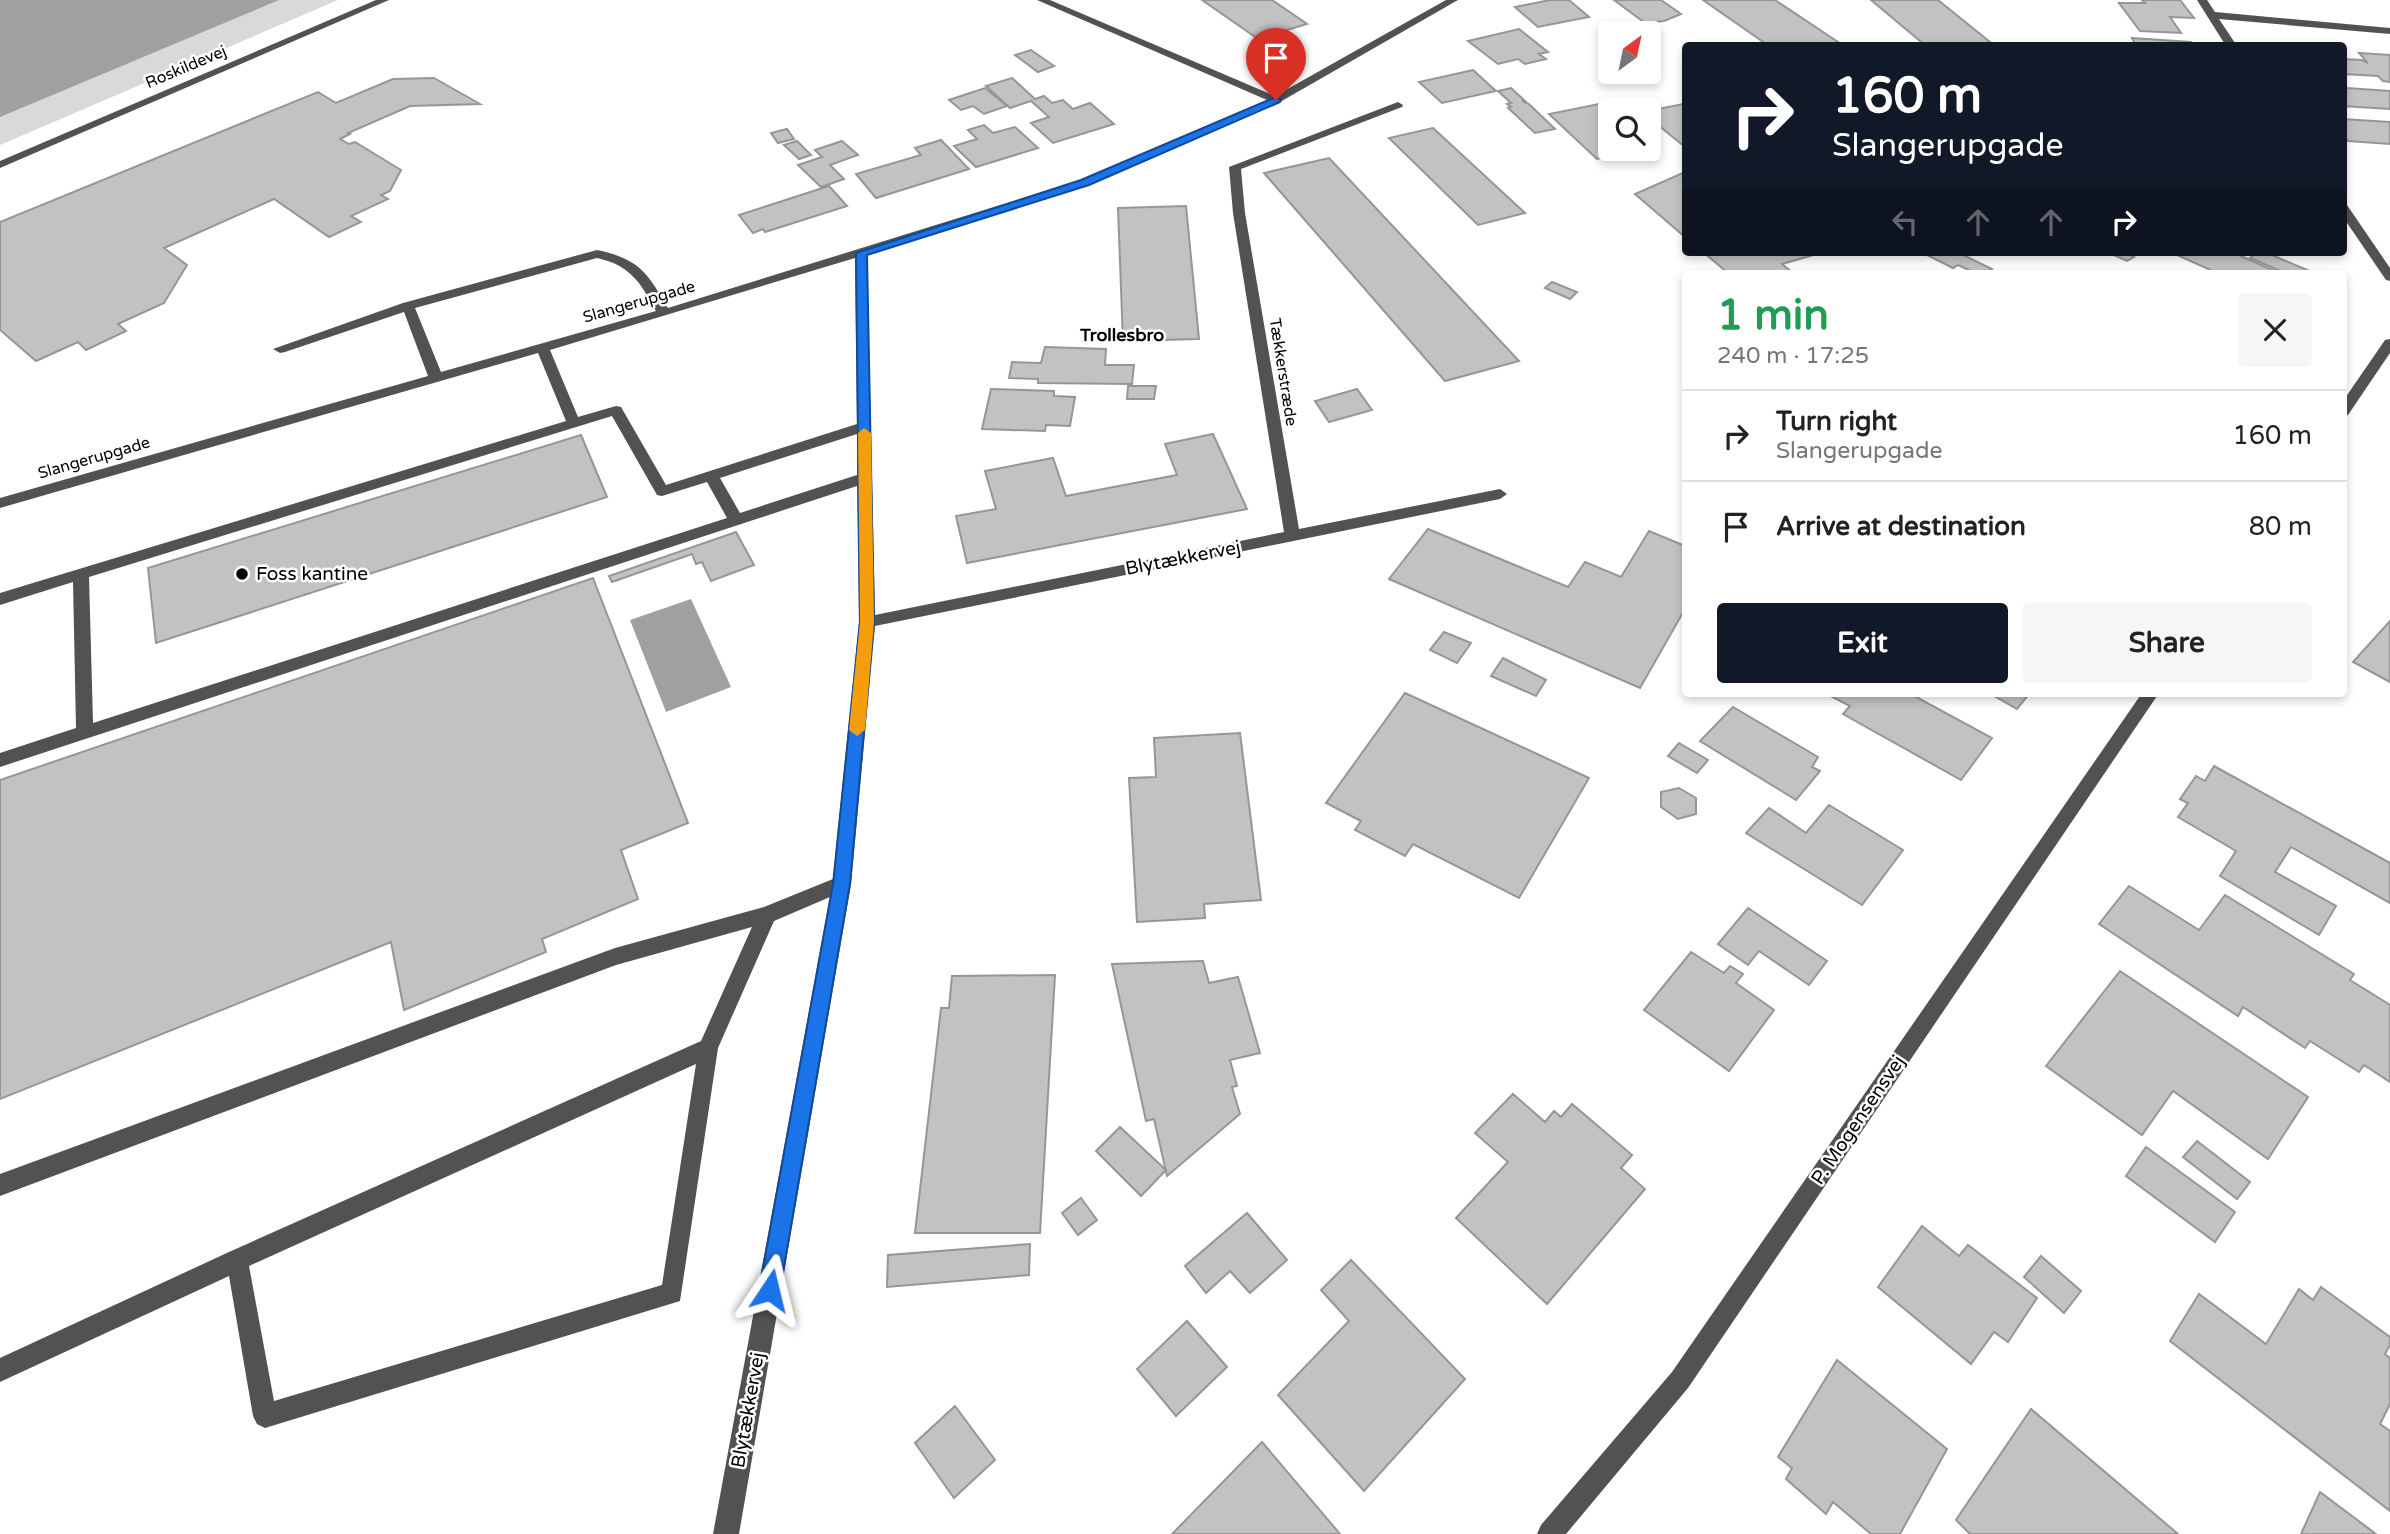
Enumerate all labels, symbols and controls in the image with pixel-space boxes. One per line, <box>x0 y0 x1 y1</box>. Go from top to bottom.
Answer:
north arrow <box>1598 21 1661 84</box>
map controls <box>1598 21 1661 161</box>
pin <box>1246 28 1306 100</box>
icon: arrive <box>1257 39 1295 77</box>
street label: Roskildevej <box>142 41 230 93</box>
text: 160 m <box>1832 67 1982 126</box>
icon: right <box>1717 70 1808 161</box>
button: search <box>1598 98 1661 161</box>
text: Slangerupgade <box>1832 127 2064 165</box>
icon: left <box>1886 203 1924 241</box>
icon: ahead <box>1959 203 1997 241</box>
icon: ahead <box>2032 203 2070 241</box>
icon: right <box>2105 203 2143 241</box>
street label: Slangerupgade <box>581 276 697 328</box>
text: 1 min <box>1717 290 1829 341</box>
button: close <box>2238 293 2312 367</box>
street label: Tækkerstræde <box>1265 317 1301 427</box>
district label: Trollesbro <box>1079 324 1164 346</box>
text: 240 m · 17:25 <box>1717 342 1869 370</box>
text: Turn right <box>1776 406 1897 437</box>
icon: right <box>1717 417 1755 455</box>
text: 160 m <box>2232 420 2312 451</box>
street label: Slangerupgade <box>36 432 152 484</box>
text: Slangerupgade <box>1776 437 1942 465</box>
icon: arrive <box>1717 508 1755 546</box>
text: Arrive at destination <box>1776 511 2026 542</box>
text: 80 m <box>2249 511 2312 542</box>
street label: Blytækkervej <box>1123 536 1243 580</box>
place label: Foss kantine <box>256 563 368 585</box>
marker: Foss kantine <box>234 566 250 582</box>
button: Exit <box>1717 603 2008 683</box>
button: Share <box>2022 603 2312 683</box>
street label: P. Mogensensvej <box>1807 1051 1909 1189</box>
position arrow <box>733 1253 807 1327</box>
street label: Blytækkervej <box>727 1350 769 1470</box>

